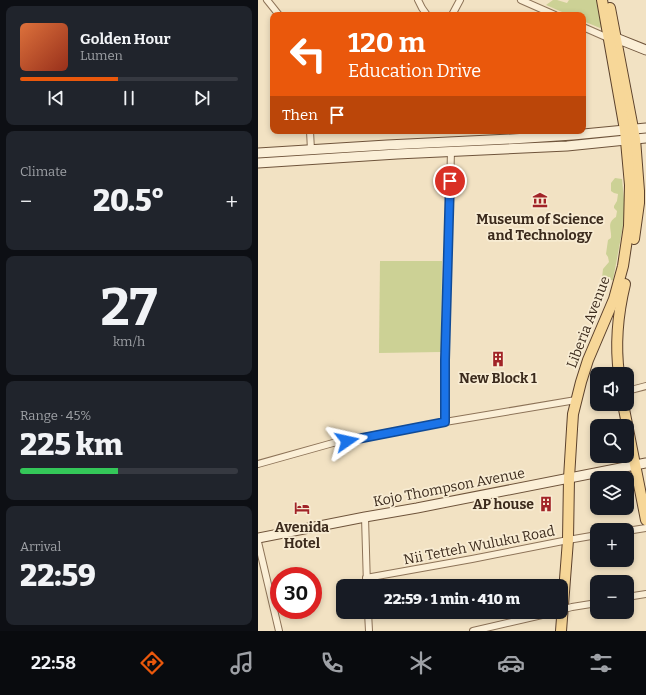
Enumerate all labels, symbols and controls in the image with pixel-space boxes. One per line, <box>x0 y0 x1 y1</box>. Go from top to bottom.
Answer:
text: 120 m <box>348 26 425 59</box>
icon: left <box>282 28 334 80</box>
text: Golden Hour <box>80 30 171 48</box>
text: Lumen <box>80 48 123 63</box>
text: Education Drive <box>348 60 481 82</box>
icon: previous <box>45 87 67 109</box>
icon: pause <box>118 87 140 109</box>
icon: next <box>191 87 213 109</box>
icon: arrive <box>326 104 348 126</box>
text: Then <box>282 106 318 124</box>
text: Climate <box>20 164 67 179</box>
pin <box>433 164 467 198</box>
icon: arrive <box>439 170 461 192</box>
text: 20.5° <box>93 183 165 219</box>
text: − <box>20 188 32 215</box>
text: + <box>225 188 238 215</box>
museum icon: Museum of Science and Technology <box>531 191 549 209</box>
place label: Museum of Science and Technology <box>476 211 604 244</box>
street label: Liberia Avenue <box>563 274 614 371</box>
text: 27 <box>101 276 158 339</box>
text: km/h <box>113 334 145 349</box>
building icon: New Block 1 <box>489 350 507 368</box>
map controls <box>590 367 634 619</box>
button: sound <box>590 367 634 411</box>
place label: New Block 1 <box>459 370 537 387</box>
text: Range · 45% <box>20 408 91 423</box>
button: search <box>590 419 634 463</box>
position arrow <box>326 420 368 462</box>
text: 225 km <box>20 427 123 463</box>
street label: Kojo Thompson Avenue <box>372 464 526 511</box>
button: layers <box>590 471 634 515</box>
building icon: AP house <box>537 495 555 513</box>
place label: AP house <box>473 496 534 513</box>
hotel icon: Avenida Hotel <box>293 499 311 517</box>
place label: Avenida Hotel <box>275 519 329 552</box>
street label: Nii Tetteh Wuluku Road <box>402 522 556 568</box>
button: + <box>590 523 634 567</box>
text: Arrival <box>20 539 61 554</box>
text: 22:59 <box>20 558 96 594</box>
speed limit sign: 30 <box>270 567 322 619</box>
button: − <box>590 575 634 619</box>
text: 22:59 · 1 min · 410 m <box>384 590 520 608</box>
icon: directions <box>138 649 166 677</box>
icon: music <box>228 649 256 677</box>
icon: phone <box>318 649 346 677</box>
icon: climate <box>407 649 435 677</box>
icon: car <box>497 649 525 677</box>
icon: filters <box>587 649 615 677</box>
text: 22:58 <box>31 652 76 674</box>

